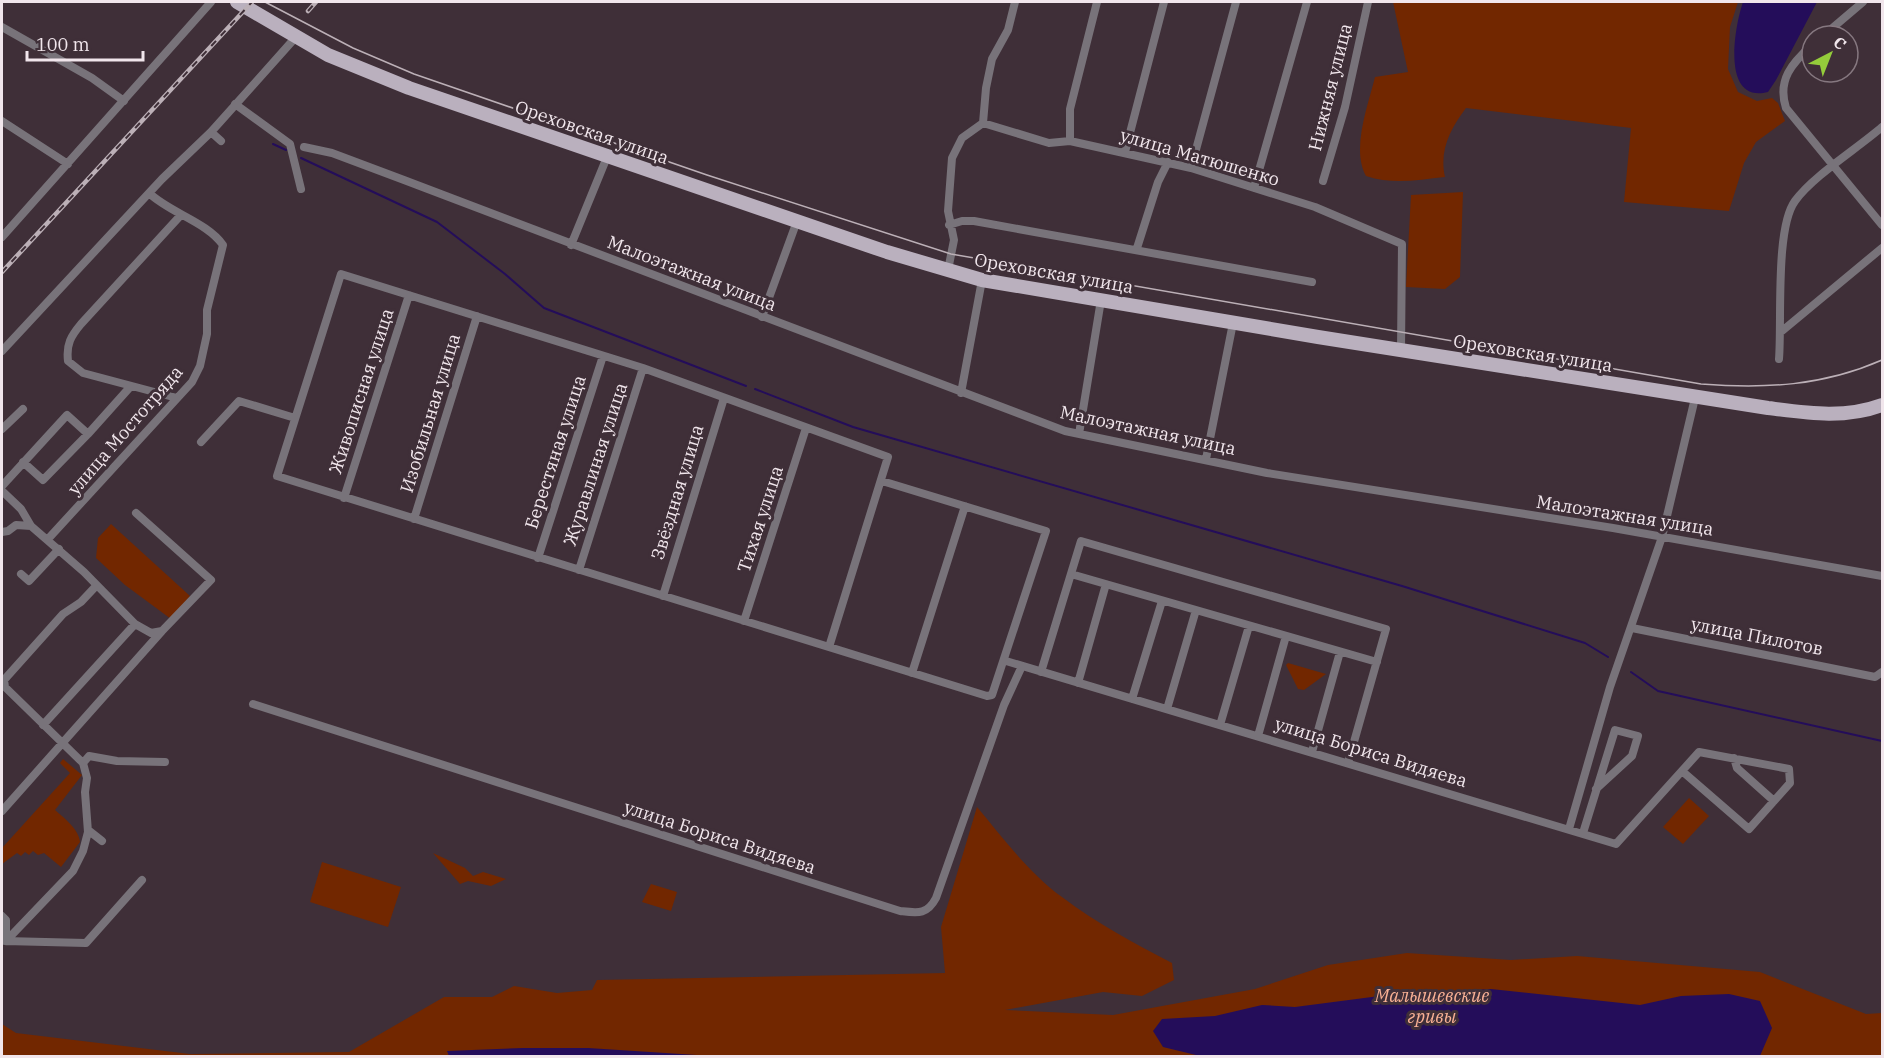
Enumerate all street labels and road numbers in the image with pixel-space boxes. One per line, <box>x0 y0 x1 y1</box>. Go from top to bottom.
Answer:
street label: Нижняя улица <box>1303 21 1357 153</box>
street label: Ореховская улица <box>512 95 672 169</box>
street label: улица Матюшенко <box>1118 123 1282 191</box>
street label: Малоэтажная улица <box>604 230 780 316</box>
street label: Ореховская улица <box>973 248 1135 298</box>
street label: Живописная улица <box>323 305 399 477</box>
street label: Ореховская улица <box>1452 329 1615 377</box>
street label: Изобильная улица <box>395 330 465 495</box>
street label: улица Мостотряда <box>63 360 188 499</box>
street label: Берестяная улица <box>519 372 591 532</box>
street label: Журавлиная улица <box>558 379 632 548</box>
street label: Малоэтажная улица <box>1058 400 1238 460</box>
street label: Звёздная улица <box>646 421 709 562</box>
street label: Тихая улица <box>732 462 788 575</box>
street label: Малоэтажная улица <box>1535 490 1716 540</box>
street label: улица Пилотов <box>1689 612 1825 660</box>
street label: улица Бориса Видяева <box>1272 712 1470 792</box>
street label: улица Бориса Видяева <box>621 795 819 879</box>

